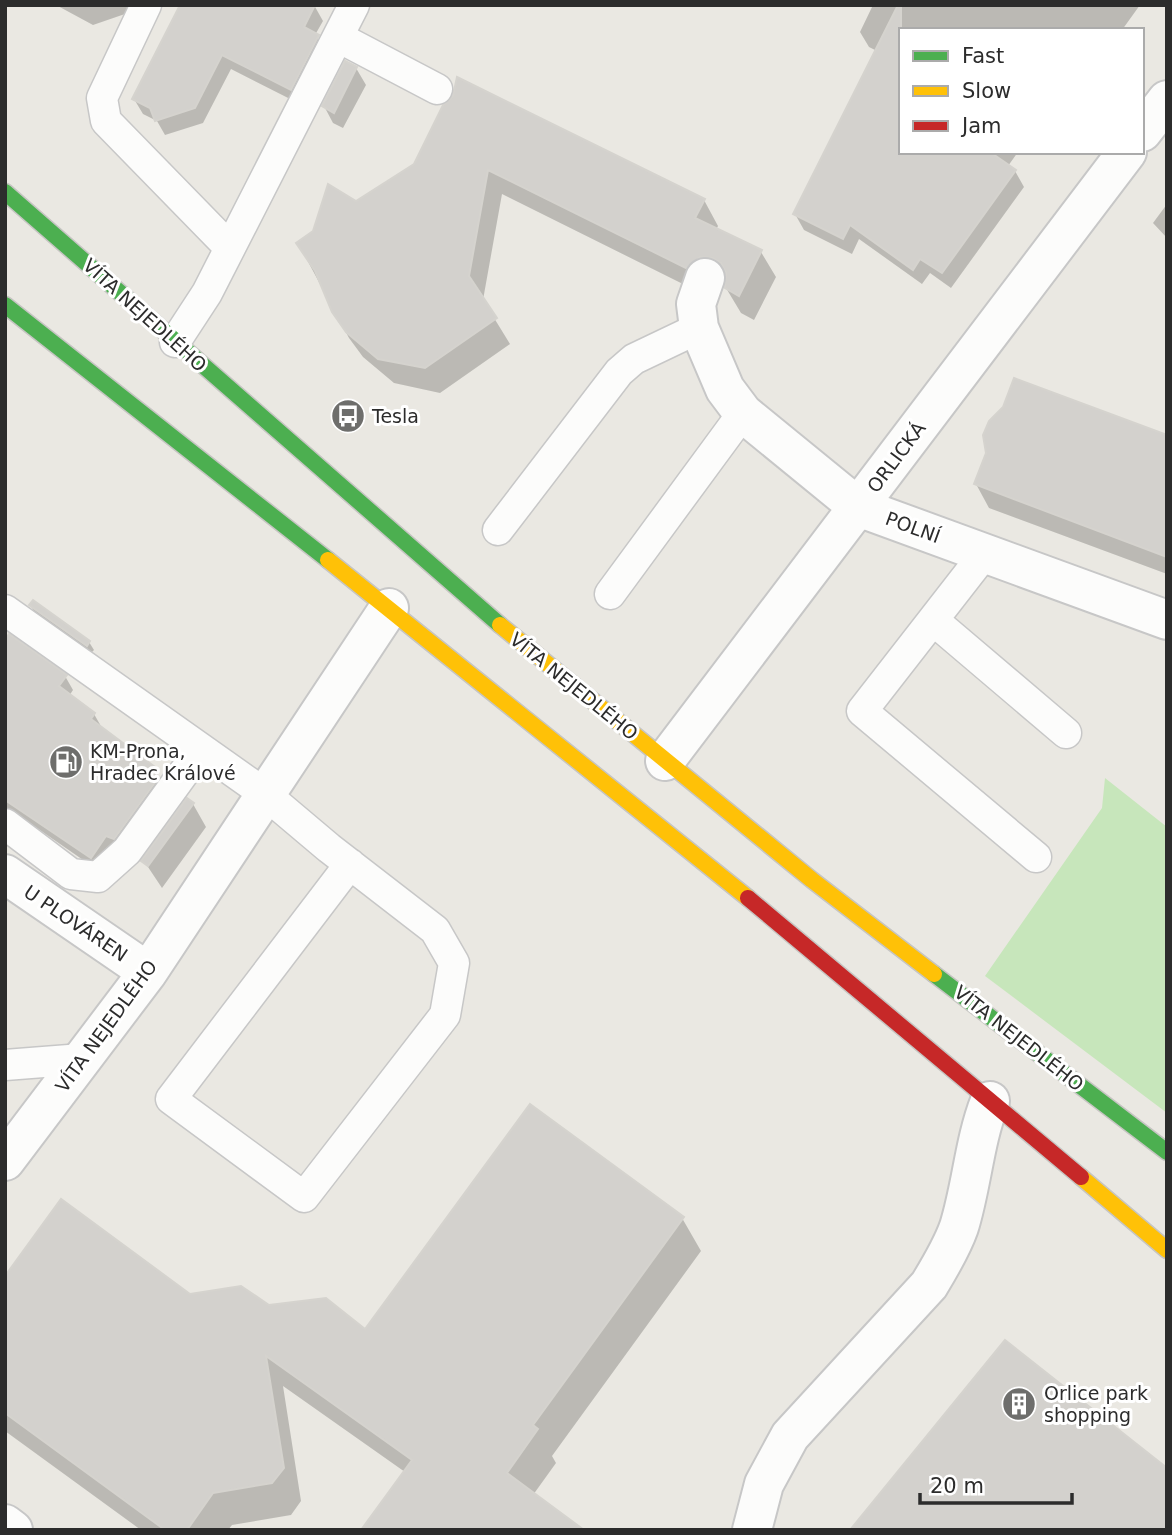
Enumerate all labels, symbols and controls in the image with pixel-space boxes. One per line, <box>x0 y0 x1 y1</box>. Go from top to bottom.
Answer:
legend <box>899 28 1144 154</box>
text: Fast <box>962 44 1004 68</box>
text: Slow <box>962 79 1011 103</box>
text: Jam <box>960 114 1002 138</box>
street label: VÍTA NEJEDLÉHO <box>79 254 211 376</box>
bus stop icon: Tesla <box>329 397 367 435</box>
place label: Tesla <box>371 405 419 427</box>
street label: ORLICKÁ <box>862 417 930 497</box>
street label: POLNÍ <box>883 507 944 547</box>
street label: VÍTA NEJEDLÉHO <box>506 628 642 744</box>
place label: KM-Prona, Hradec Králové <box>90 740 236 784</box>
fuel station icon: KM-Prona, Hradec Králové <box>47 743 85 781</box>
street label: U PLOVÁREN <box>20 880 132 966</box>
street label: VÍTA NEJEDLÉHO <box>51 956 161 1096</box>
street label: VÍTA NEJEDLÉHO <box>950 981 1088 1095</box>
place label: Orlice park shopping <box>1044 1382 1148 1426</box>
building icon: Orlice park shopping <box>1000 1385 1038 1423</box>
scale bar <box>920 1462 1072 1506</box>
text: 20 m <box>930 1474 984 1498</box>

